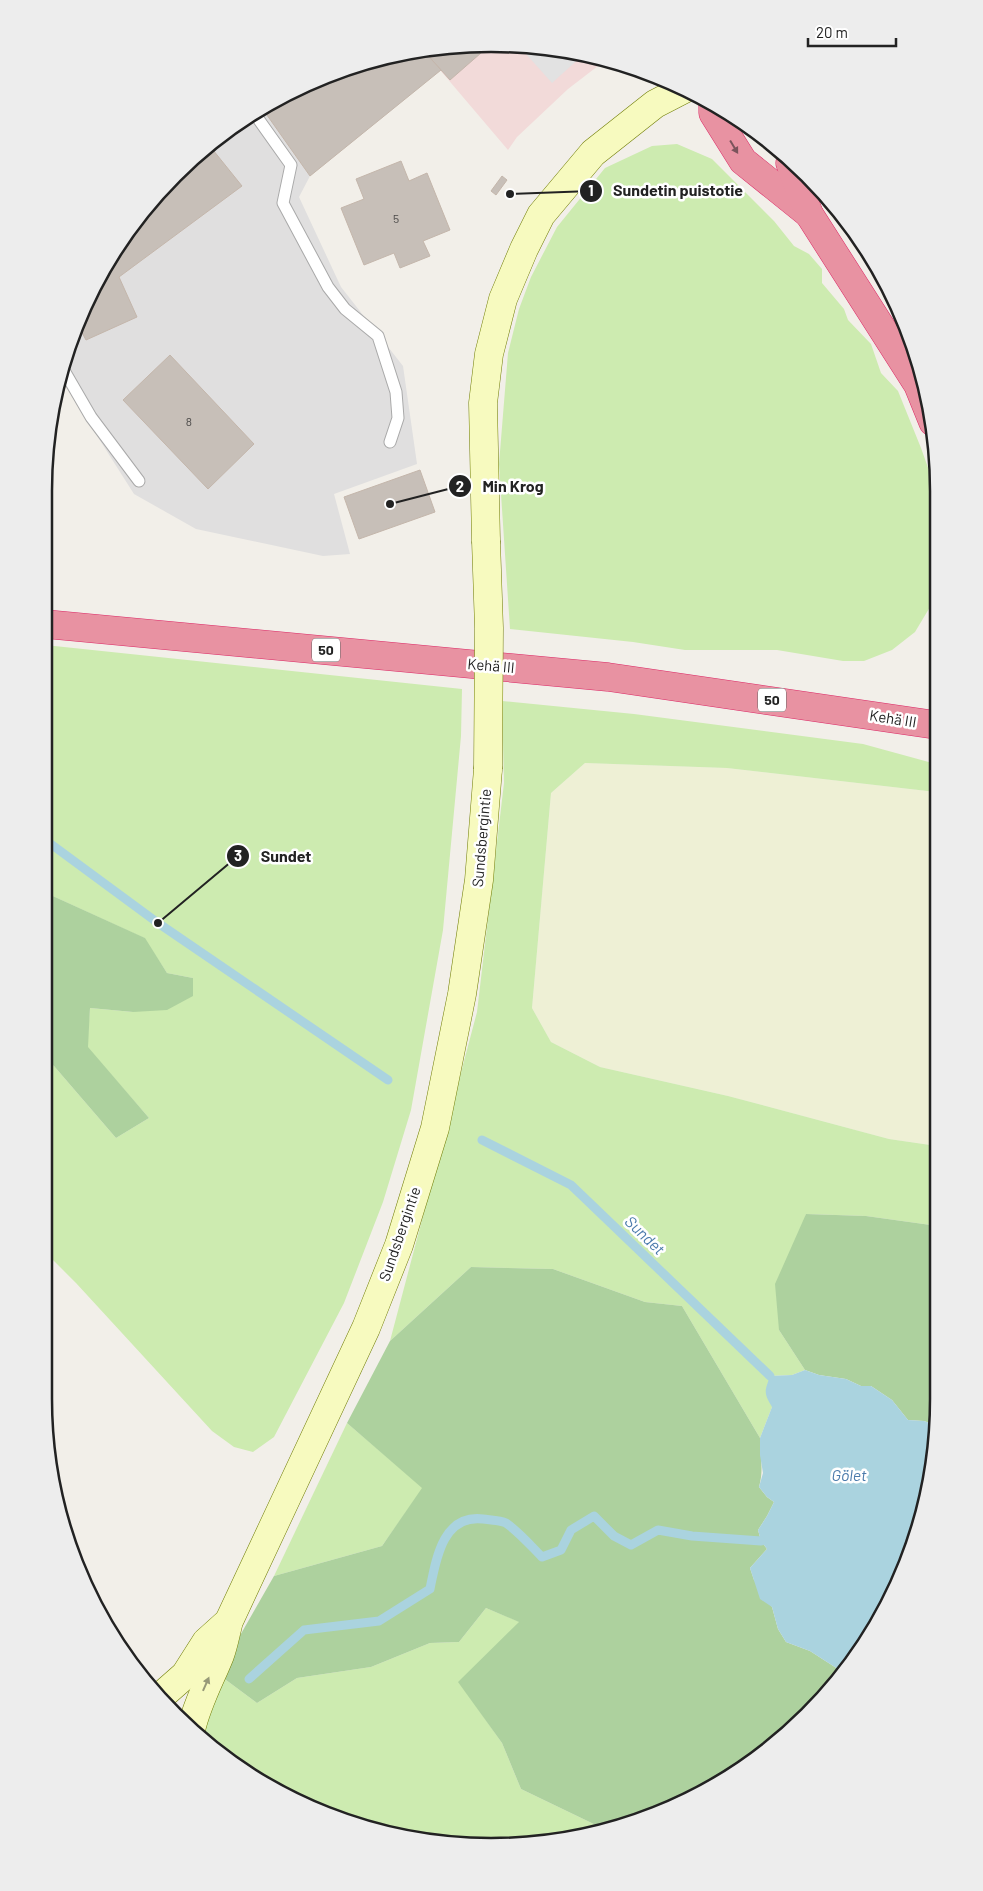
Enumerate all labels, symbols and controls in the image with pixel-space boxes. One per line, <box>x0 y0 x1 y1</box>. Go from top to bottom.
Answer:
scale bar <box>808 15 896 47</box>
text: 20 m <box>816 23 848 41</box>
one-way arrow <box>729 141 739 154</box>
callout: Sundetin puistotie <box>578 175 753 206</box>
text: Sundetin puistotie <box>613 180 743 199</box>
text: 1 <box>588 181 594 199</box>
house number: 5 <box>393 211 399 225</box>
house number: 8 <box>186 414 192 428</box>
callout: Min Krog <box>448 471 554 502</box>
text: Min Krog <box>482 476 544 495</box>
text: 2 <box>456 477 464 495</box>
road number: 50 <box>312 638 340 662</box>
street label: Kehä III <box>467 654 515 676</box>
road number: 50 <box>758 688 786 712</box>
street label: Kehä III <box>868 705 918 731</box>
street label: Sundsbergintie <box>468 788 494 888</box>
callout: Sundet <box>226 841 322 872</box>
text: 3 <box>234 846 242 864</box>
text: Sundet <box>261 846 311 865</box>
street label: Sundsbergintie <box>374 1184 424 1283</box>
water label: Sundet <box>622 1211 669 1258</box>
water label: Gölet <box>831 1465 867 1484</box>
one-way arrow <box>203 1677 211 1691</box>

